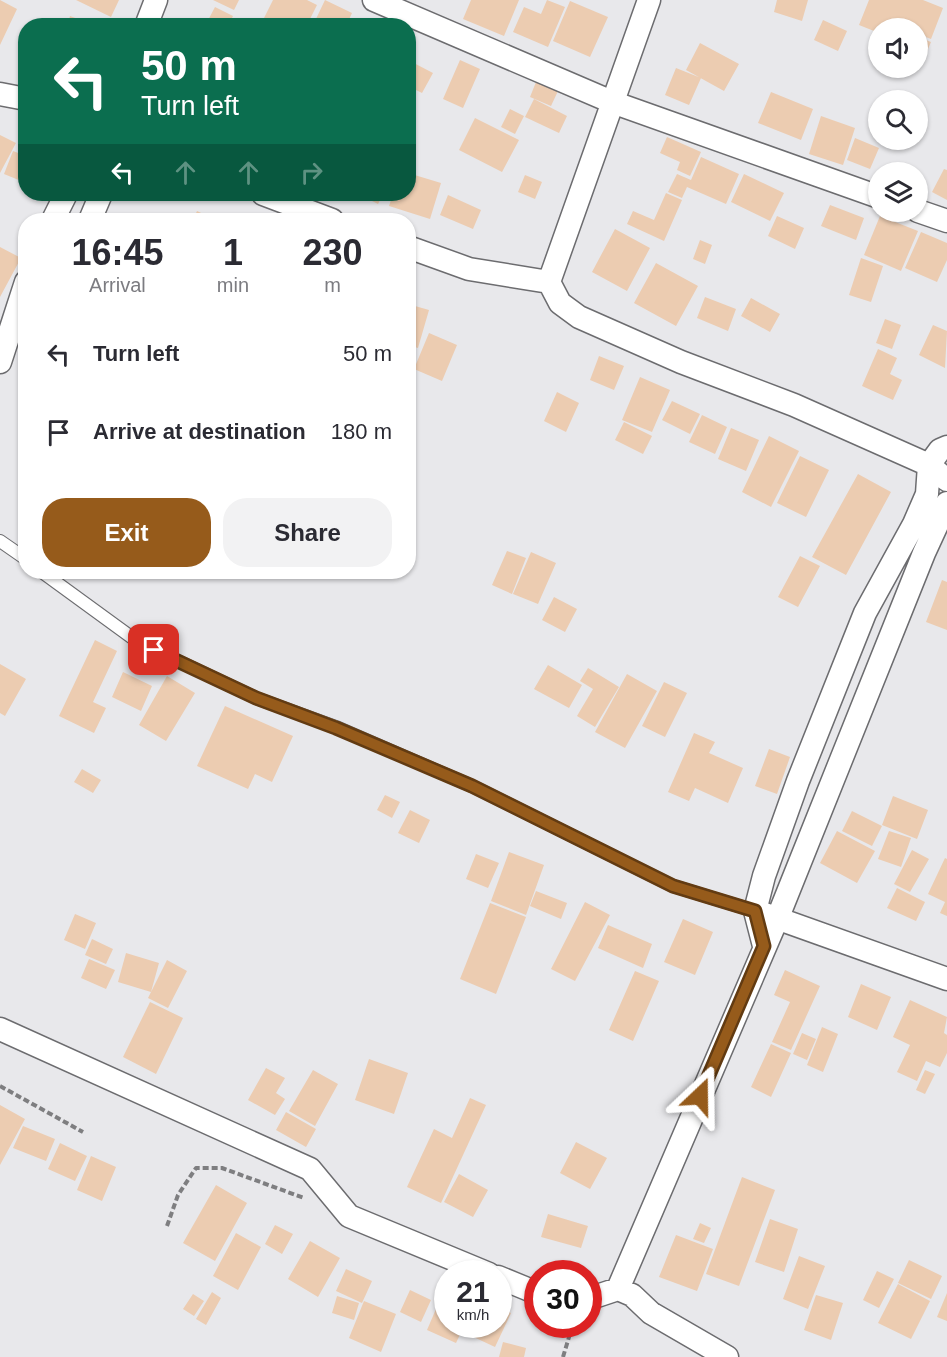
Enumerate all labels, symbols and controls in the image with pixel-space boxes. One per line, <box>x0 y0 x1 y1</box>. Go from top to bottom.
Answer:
map controls <box>868 18 928 222</box>
button: sound <box>868 18 928 78</box>
icon: left <box>42 42 120 120</box>
text: 50 m <box>141 42 237 89</box>
button: search <box>868 90 928 150</box>
text: Turn left <box>141 91 239 121</box>
icon: left <box>106 156 139 189</box>
icon: ahead <box>169 156 202 189</box>
icon: ahead <box>232 156 265 189</box>
icon: right <box>295 156 328 189</box>
button: layers <box>868 162 928 222</box>
text: 16:45 <box>71 232 163 273</box>
text: 1 <box>223 232 243 273</box>
text: 230 <box>302 232 363 273</box>
text: Arrival <box>89 274 146 296</box>
text: min <box>217 274 249 296</box>
text: m <box>324 274 341 296</box>
icon: left <box>42 338 75 371</box>
text: Turn left <box>93 341 179 366</box>
text: 50 m <box>343 341 392 366</box>
icon: arrive <box>42 416 75 449</box>
text: Arrive at destination <box>93 419 306 444</box>
text: 180 m <box>331 419 392 444</box>
button: Exit <box>42 498 211 567</box>
button: Share <box>223 498 392 567</box>
pin <box>128 624 179 675</box>
icon: arrive <box>137 633 170 666</box>
position arrow <box>668 1064 732 1128</box>
speed limit sign: 30 <box>524 1260 602 1338</box>
text: 21 <box>456 1275 490 1308</box>
text: km/h <box>457 1306 489 1323</box>

